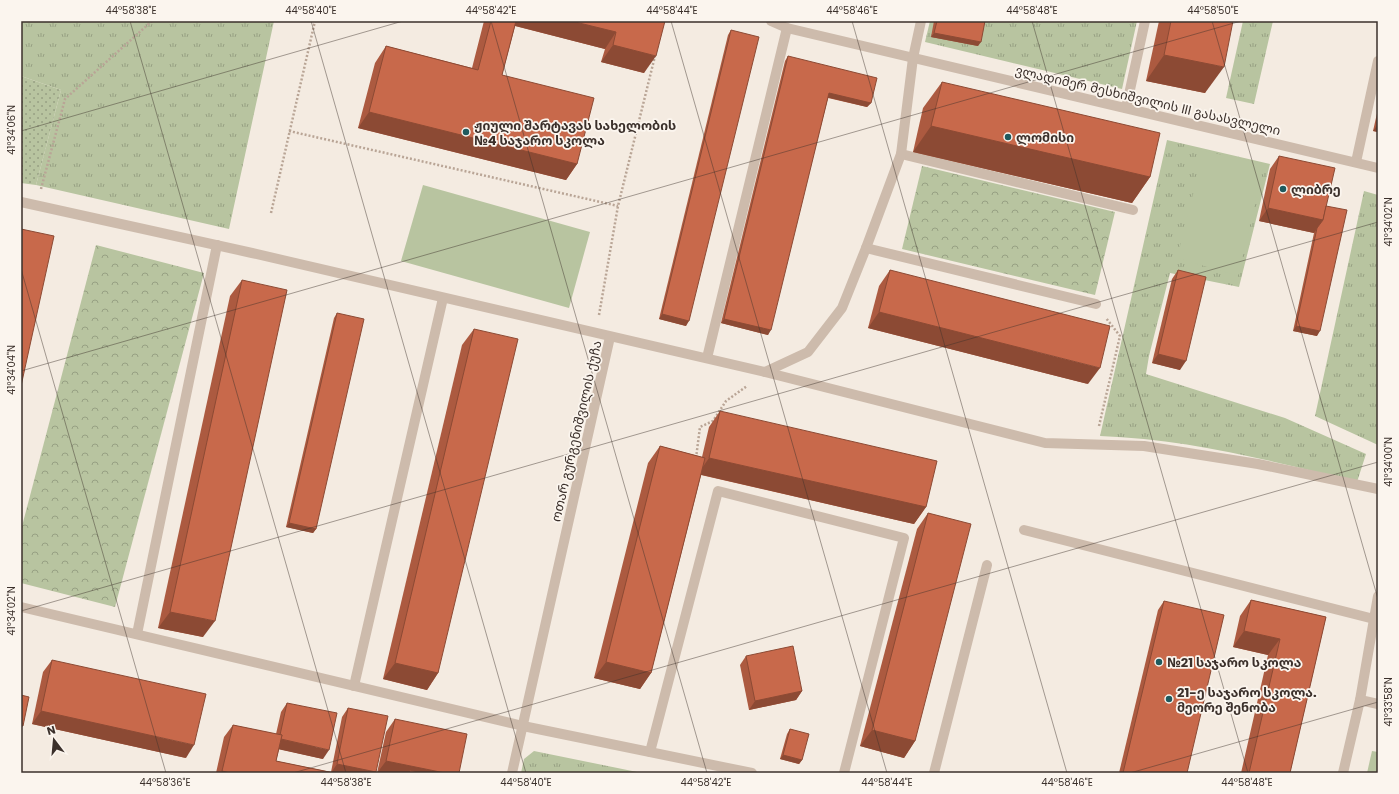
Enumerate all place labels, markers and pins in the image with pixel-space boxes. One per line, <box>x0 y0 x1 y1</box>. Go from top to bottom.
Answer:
place label: ჟიული შარტავას სახელობის №4 საჯარო სკოლა <box>474 116 676 150</box>
marker: ჟიული შარტავას სახელობის №4 საჯარო სკოლა <box>461 127 471 137</box>
place label: ლომისი <box>1016 128 1074 147</box>
marker: ლომისი <box>1003 132 1013 142</box>
place label: ლიბრე <box>1291 180 1341 199</box>
marker: ლიბრე <box>1278 184 1288 194</box>
place label: №21 საჯარო სკოლა <box>1167 653 1301 672</box>
marker: №21 საჯარო სკოლა <box>1154 657 1164 667</box>
place label: 21-ე საჯარო სკოლა. მეორე შენობა <box>1177 683 1317 717</box>
marker: 21-ე საჯარო სკოლა. მეორე შენობა <box>1164 694 1174 704</box>

